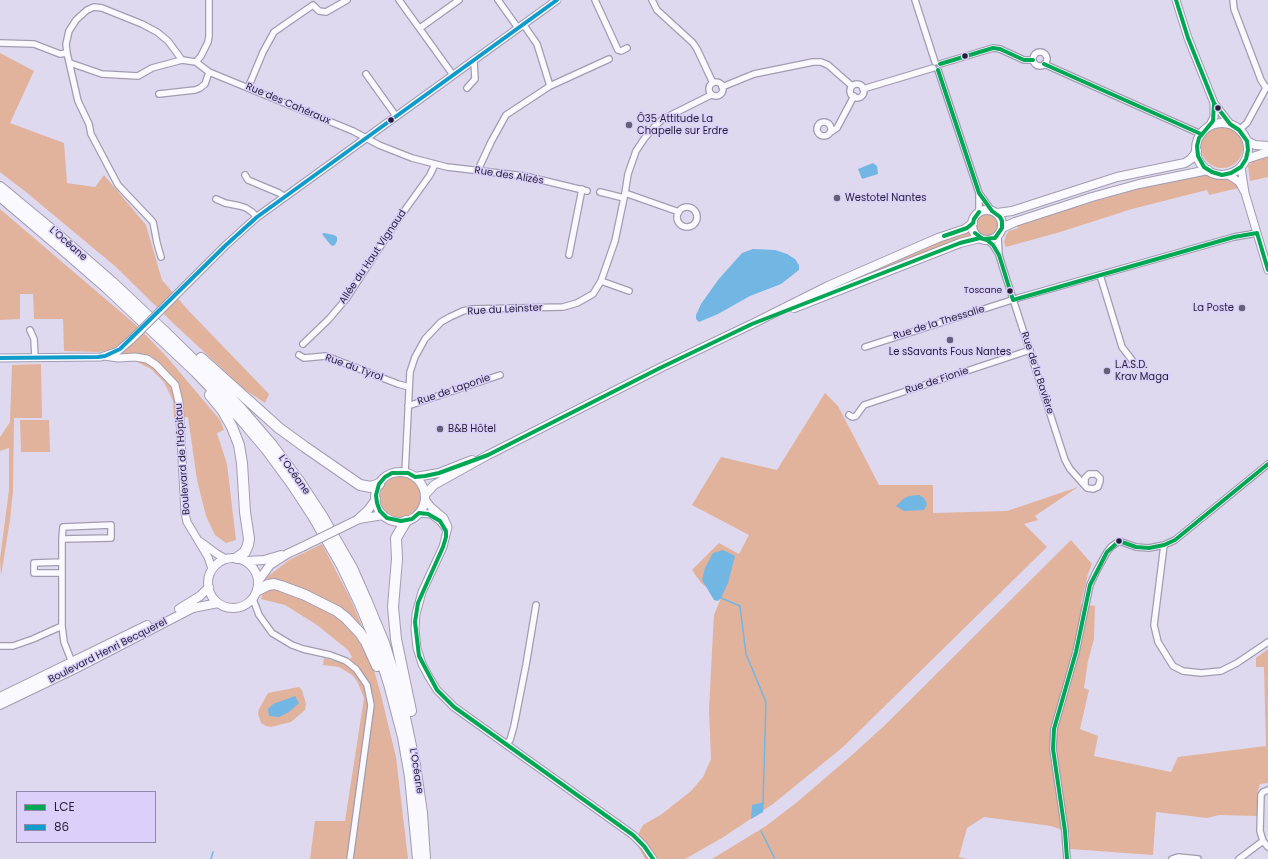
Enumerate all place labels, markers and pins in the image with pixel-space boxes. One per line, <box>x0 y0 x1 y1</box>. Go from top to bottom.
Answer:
unlabelled marker <box>960 51 970 61</box>
unlabelled marker <box>1213 103 1223 113</box>
place label: Ô35 Attitude La Chapelle sur Erdre <box>637 113 728 136</box>
unlabelled marker <box>386 115 396 125</box>
marker: Ô35 Attitude La Chapelle sur Erdre <box>624 120 634 130</box>
place label: Westotel Nantes <box>845 192 926 204</box>
marker: Westotel Nantes <box>832 193 842 203</box>
place label: Toscane <box>964 286 1002 296</box>
marker: Toscane <box>1005 286 1015 296</box>
place label: La Poste <box>1193 302 1234 314</box>
marker: La Poste <box>1237 303 1247 313</box>
marker: Le sSavants Fous Nantes <box>945 335 955 345</box>
place label: Le sSavants Fous Nantes <box>889 346 1011 358</box>
place label: L.A.S.D. Krav Maga <box>1115 359 1169 382</box>
marker: L.A.S.D. Krav Maga <box>1102 366 1112 376</box>
place label: B&B Hôtel <box>448 423 496 435</box>
marker: B&B Hôtel <box>435 424 445 434</box>
unlabelled marker <box>1114 536 1124 546</box>

